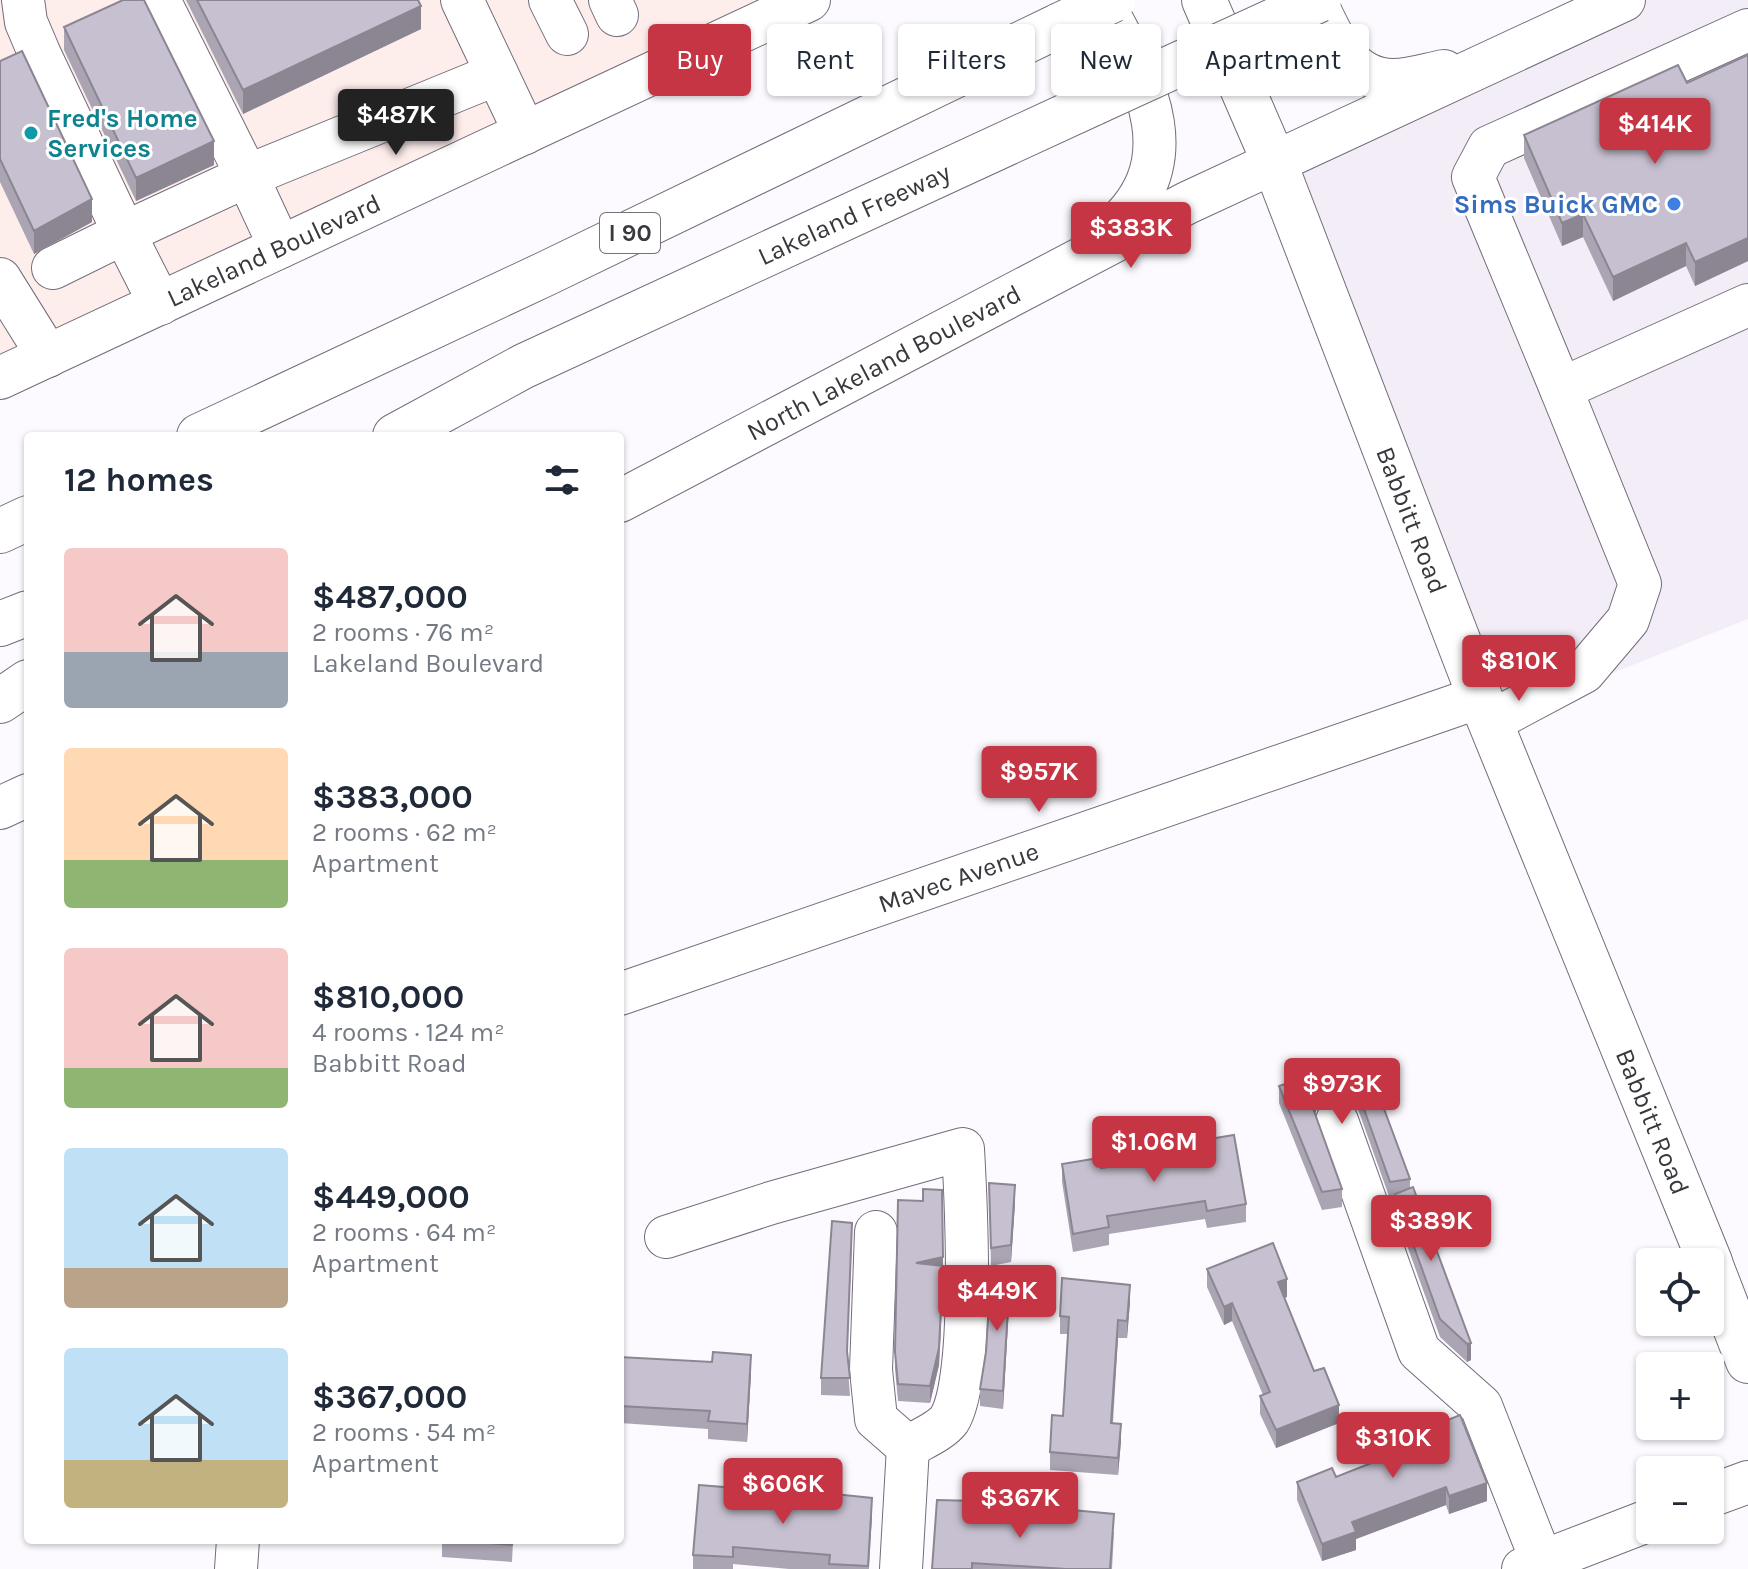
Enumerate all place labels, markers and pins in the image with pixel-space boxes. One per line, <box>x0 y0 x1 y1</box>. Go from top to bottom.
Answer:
pin: $487K <box>340 89 452 157</box>
pin: $414K <box>1599 98 1711 166</box>
place label: Fred's Home Services <box>47 103 198 164</box>
marker: Fred's Home Services <box>22 124 40 142</box>
place label: Sims Buick GMC <box>1454 189 1658 220</box>
marker: Sims Buick GMC <box>1665 195 1683 213</box>
pin: $383K <box>1075 202 1187 270</box>
pin: $810K <box>1463 635 1575 703</box>
pin: $957K <box>983 746 1095 814</box>
pin: $973K <box>1286 1058 1398 1126</box>
pin: $1.06M <box>1089 1116 1219 1184</box>
pin: $389K <box>1375 1195 1487 1263</box>
pin: $449K <box>941 1265 1053 1333</box>
pin: $310K <box>1337 1412 1449 1480</box>
pin: $606K <box>727 1458 839 1526</box>
pin: $367K <box>964 1472 1076 1540</box>

